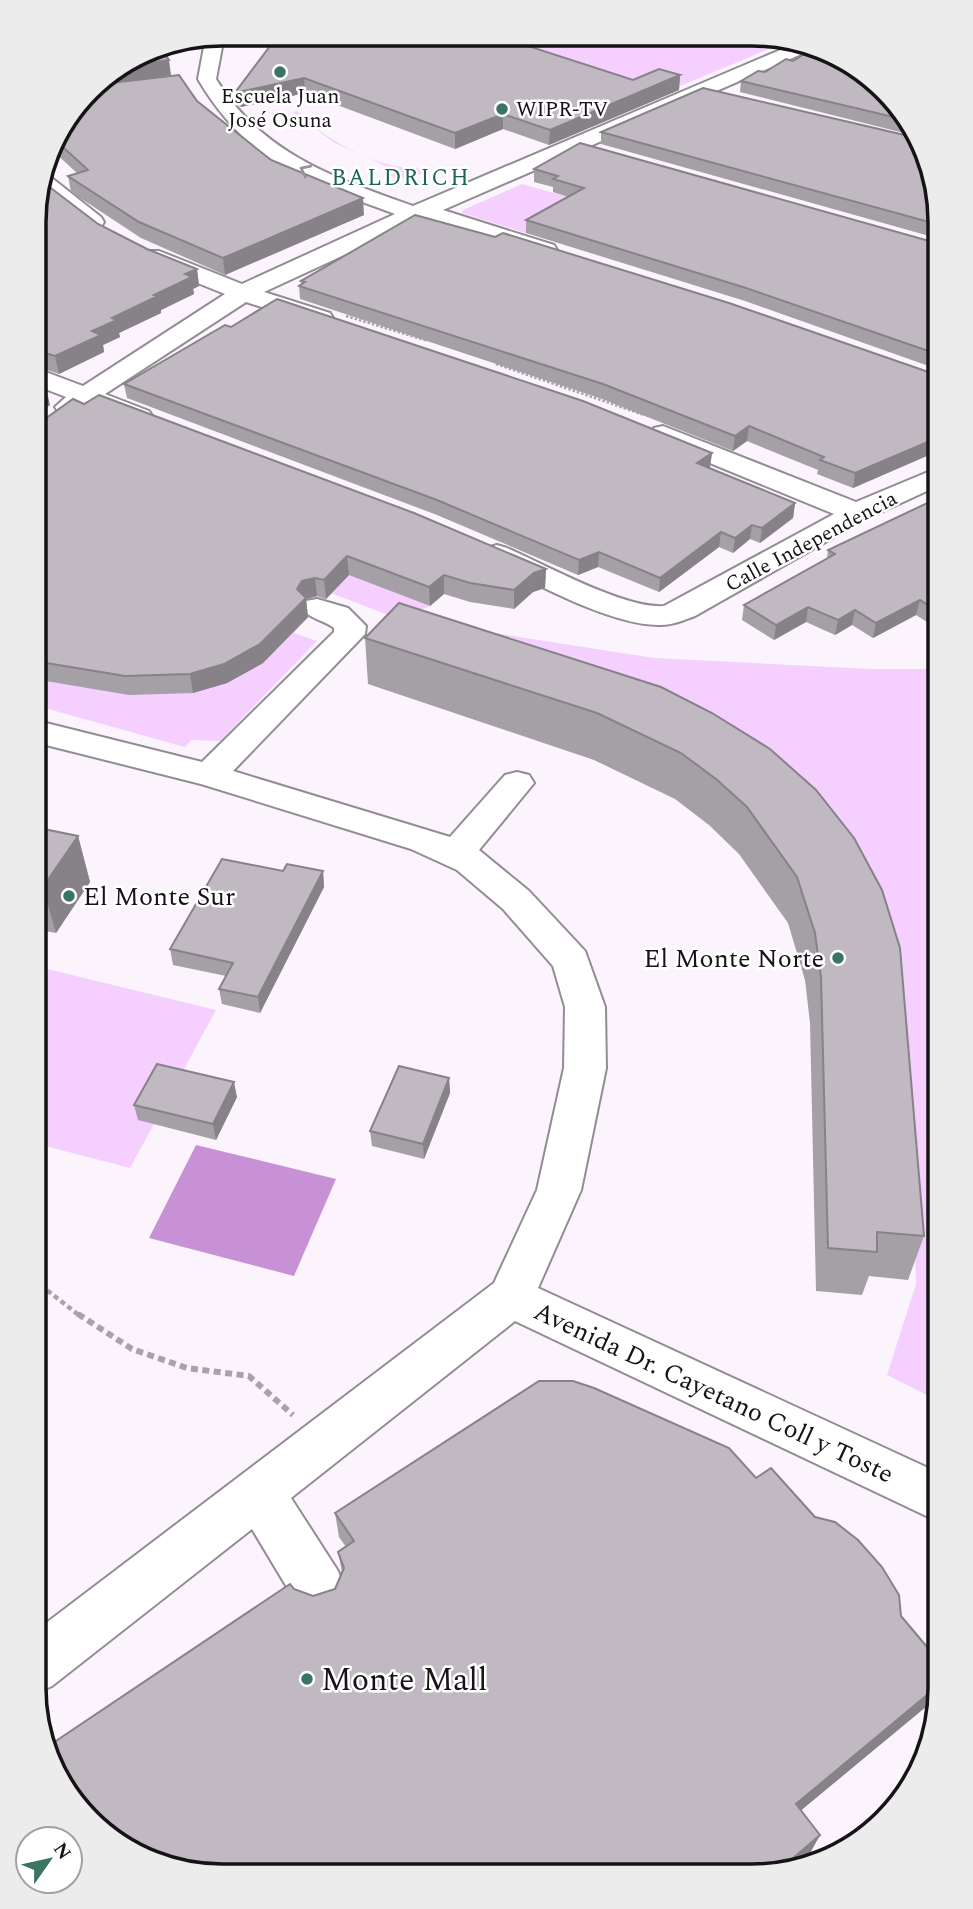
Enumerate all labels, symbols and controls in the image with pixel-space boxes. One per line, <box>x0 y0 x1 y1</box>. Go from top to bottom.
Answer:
marker: Escuela Juan José Osuna <box>272 64 288 80</box>
place label: Escuela Juan José Osuna <box>221 81 339 137</box>
place label: WIPR-TV <box>516 94 608 126</box>
marker: WIPR-TV <box>494 101 510 117</box>
district label: BALDRICH <box>331 161 471 196</box>
one-way arrow <box>300 164 312 178</box>
street label: Calle Independencia <box>720 483 904 601</box>
place label: El Monte Sur <box>83 877 235 917</box>
marker: El Monte Sur <box>61 888 77 904</box>
place label: El Monte Norte <box>644 939 824 979</box>
marker: El Monte Norte <box>830 950 846 966</box>
street label: Avenida Dr. Cayetano Coll y Toste <box>527 1292 900 1494</box>
place label: Monte Mall <box>321 1656 487 1705</box>
marker: Monte Mall <box>299 1671 315 1687</box>
north arrow <box>14 1825 84 1895</box>
text: N <box>45 1837 78 1866</box>

